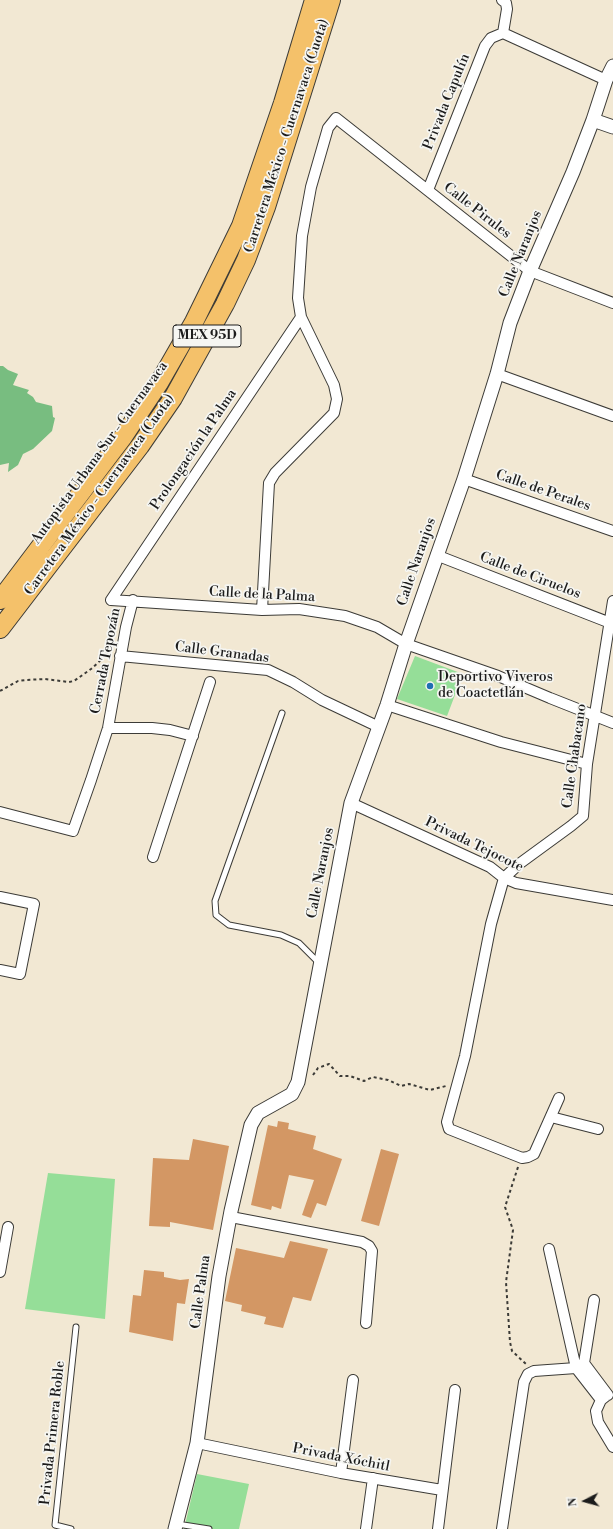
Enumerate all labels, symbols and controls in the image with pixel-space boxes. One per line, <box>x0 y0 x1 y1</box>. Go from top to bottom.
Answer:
street label: Carretera México - Cuernavaca (Cuota) <box>241 17 333 255</box>
street label: Privada Capulín <box>420 51 474 153</box>
street label: Calle Pirules <box>440 179 514 243</box>
street label: Calle Naranjos <box>496 208 546 300</box>
road number: MEX 95D <box>173 325 241 347</box>
street label: Autopista Urbana Sur - Cuernavaca <box>28 359 172 547</box>
street label: Prolongación la Palma <box>147 386 241 514</box>
street label: Carretera México - Cuernavaca (Cuota) <box>21 391 179 599</box>
street label: Calle de Perales <box>493 467 593 515</box>
street label: Calle Naranjos <box>394 516 440 608</box>
street label: Calle de Ciruelos <box>477 549 583 603</box>
street label: Calle de la Palma <box>208 584 316 606</box>
street label: Cerrada Tepozán <box>87 607 125 715</box>
street label: Calle Granadas <box>174 639 270 667</box>
place label: Deportivo Viveros de Coactetlán <box>438 670 553 702</box>
marker: Deportivo Viveros de Coactetlán <box>425 681 435 691</box>
street label: Calle Chabacano <box>559 703 591 809</box>
street label: Privada Tejocote <box>422 814 526 876</box>
street label: Calle Naranjos <box>304 826 338 920</box>
street label: Calle Palma <box>188 1254 214 1330</box>
street label: Privada Primera Roble <box>37 1360 69 1506</box>
street label: Privada Xóchitl <box>291 1440 391 1476</box>
north arrow <box>565 1481 605 1521</box>
text: N <box>566 1497 580 1507</box>

